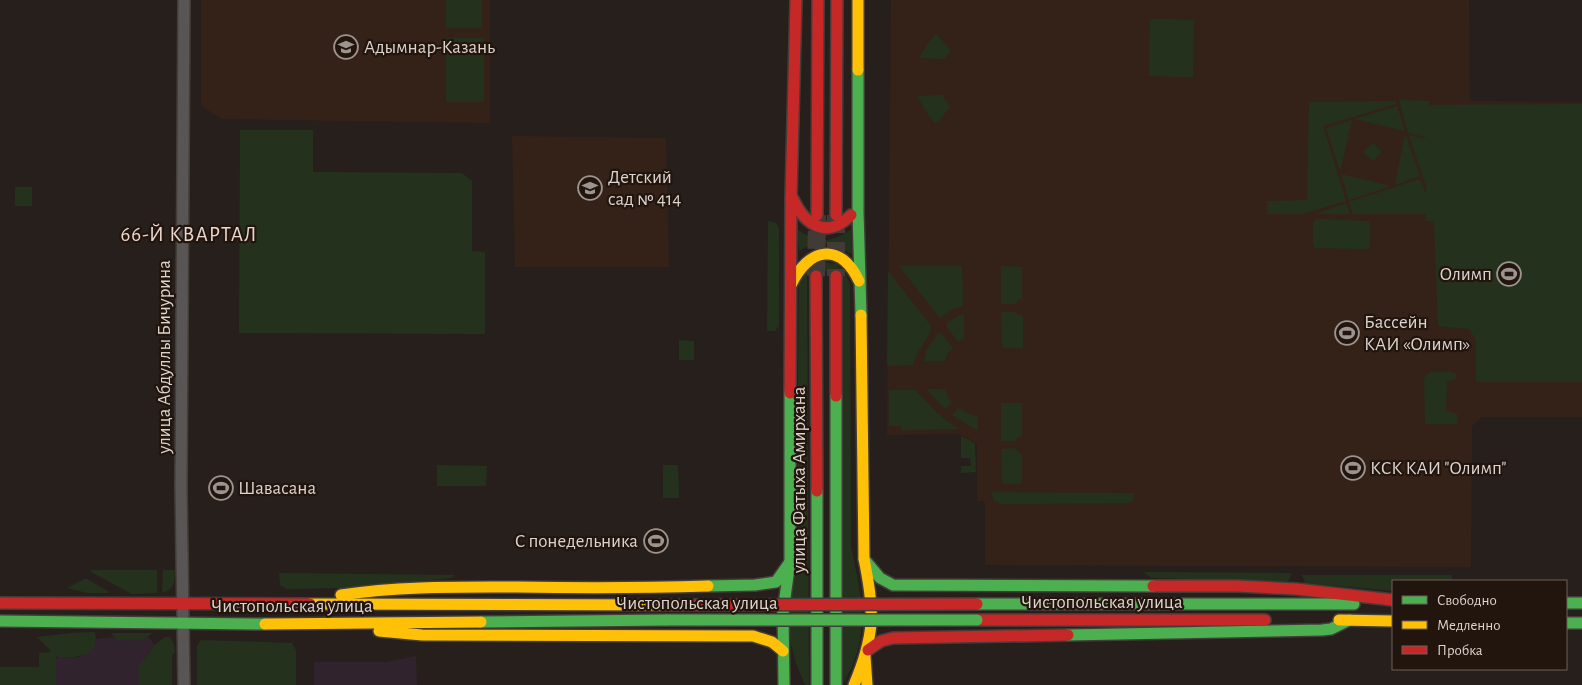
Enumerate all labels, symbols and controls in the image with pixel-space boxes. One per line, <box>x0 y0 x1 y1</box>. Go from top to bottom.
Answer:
school or university icon: Адымнар-Казань <box>333 34 359 60</box>
place label: Адымнар-Казань <box>364 38 495 57</box>
place label: Детский сад № 414 <box>608 168 681 209</box>
school or university icon: Детский сад № 414 <box>577 175 603 201</box>
district label: 66-Й КВАРТАЛ <box>120 223 258 245</box>
street label: улица Абдуллы Бичурина <box>155 260 174 455</box>
sports icon: Олимп <box>1496 261 1522 287</box>
place label: Олимп <box>1440 265 1492 284</box>
place label: Бассейн КАИ «Олимп» <box>1364 313 1470 354</box>
sports icon: Бассейн КАИ «Олимп» <box>1334 320 1360 346</box>
street label: улица Фатыха Амирхана <box>790 386 809 574</box>
sports icon: КСК КАИ "Олимп" <box>1340 455 1366 481</box>
place label: КСК КАИ "Олимп" <box>1370 459 1507 478</box>
sports icon: Шавасана <box>208 475 234 501</box>
place label: Шавасана <box>238 479 316 498</box>
sports icon: С понедельника <box>643 528 669 554</box>
place label: С понедельника <box>515 532 638 551</box>
legend <box>1392 580 1567 670</box>
street label: Чистопольская улица <box>1021 593 1183 612</box>
text: Свободно <box>1437 593 1497 608</box>
street label: Чистопольская улица <box>616 594 778 613</box>
street label: Чистопольская улица <box>211 597 373 616</box>
text: Медленно <box>1437 618 1501 633</box>
text: Пробка <box>1437 643 1483 658</box>

